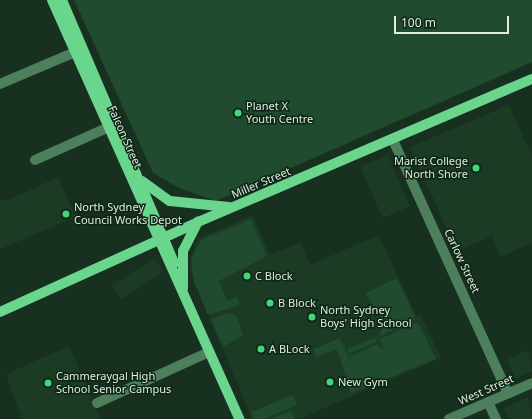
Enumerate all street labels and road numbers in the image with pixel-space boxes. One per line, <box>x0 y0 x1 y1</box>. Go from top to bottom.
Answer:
street label: Falcon Street <box>105 104 145 170</box>
street label: Miller Street <box>230 165 292 201</box>
street label: Carlow Street <box>441 227 483 295</box>
street label: West Street <box>456 372 516 408</box>

